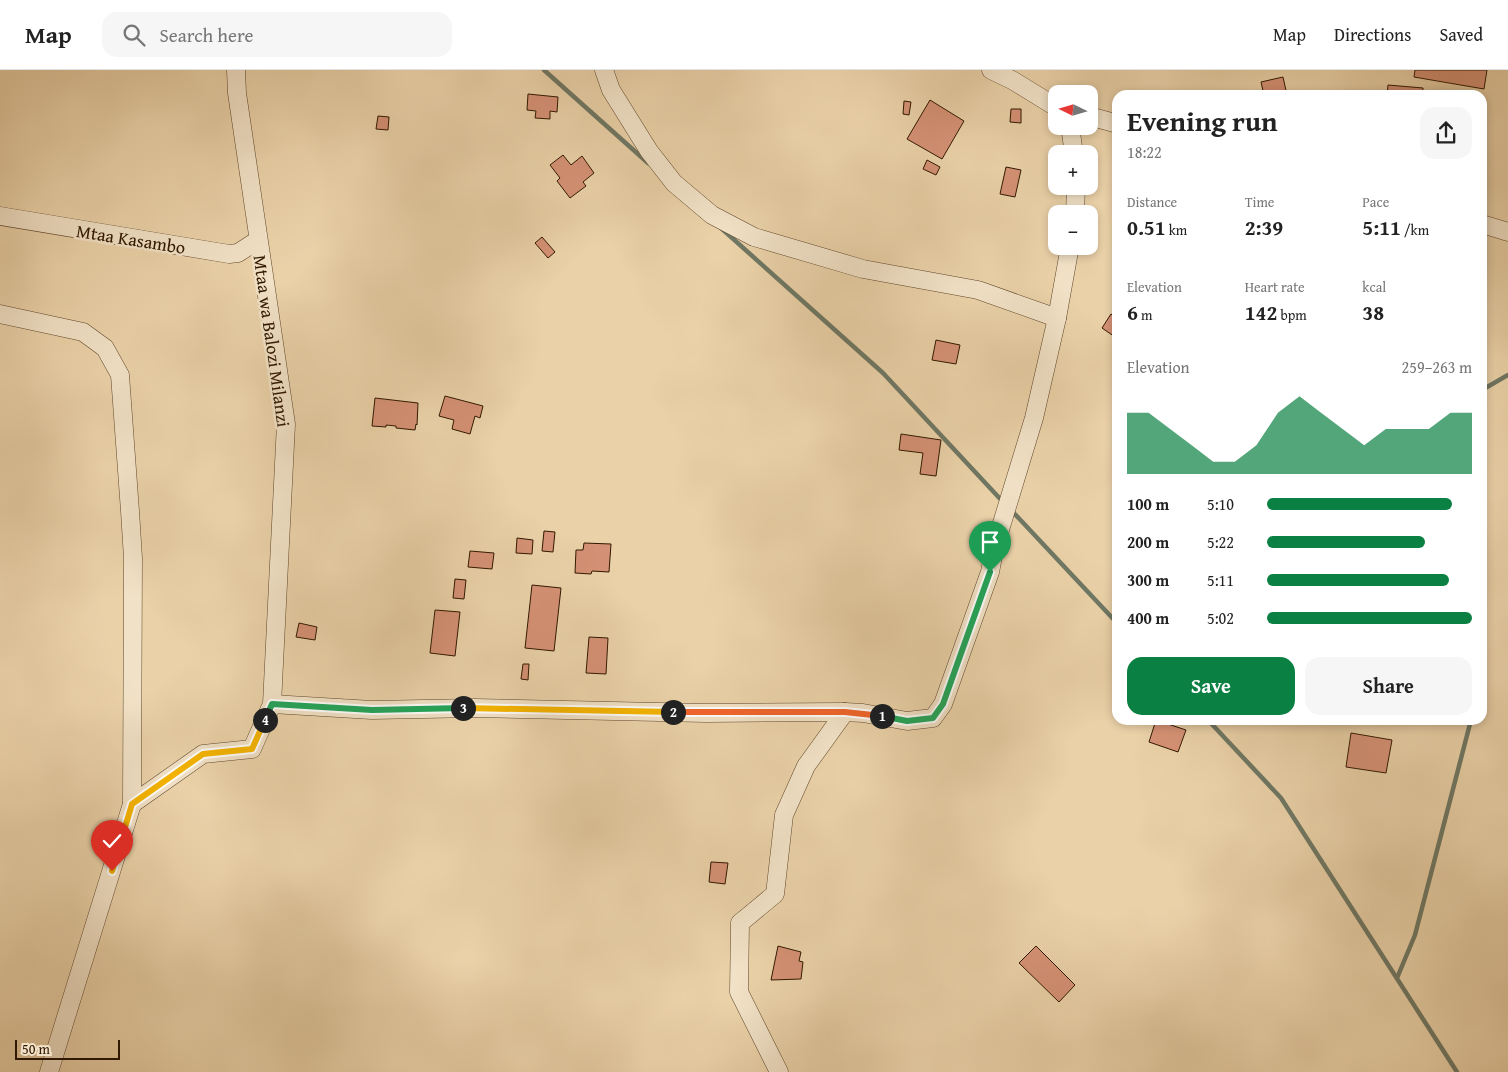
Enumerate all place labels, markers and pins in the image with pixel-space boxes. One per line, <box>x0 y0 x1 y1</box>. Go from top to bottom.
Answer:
pin <box>969 521 1011 572</box>
pin: 3 <box>450 696 476 720</box>
pin: 2 <box>660 700 686 724</box>
pin: 1 <box>870 704 894 728</box>
pin: 4 <box>252 708 278 732</box>
pin <box>91 820 133 871</box>

